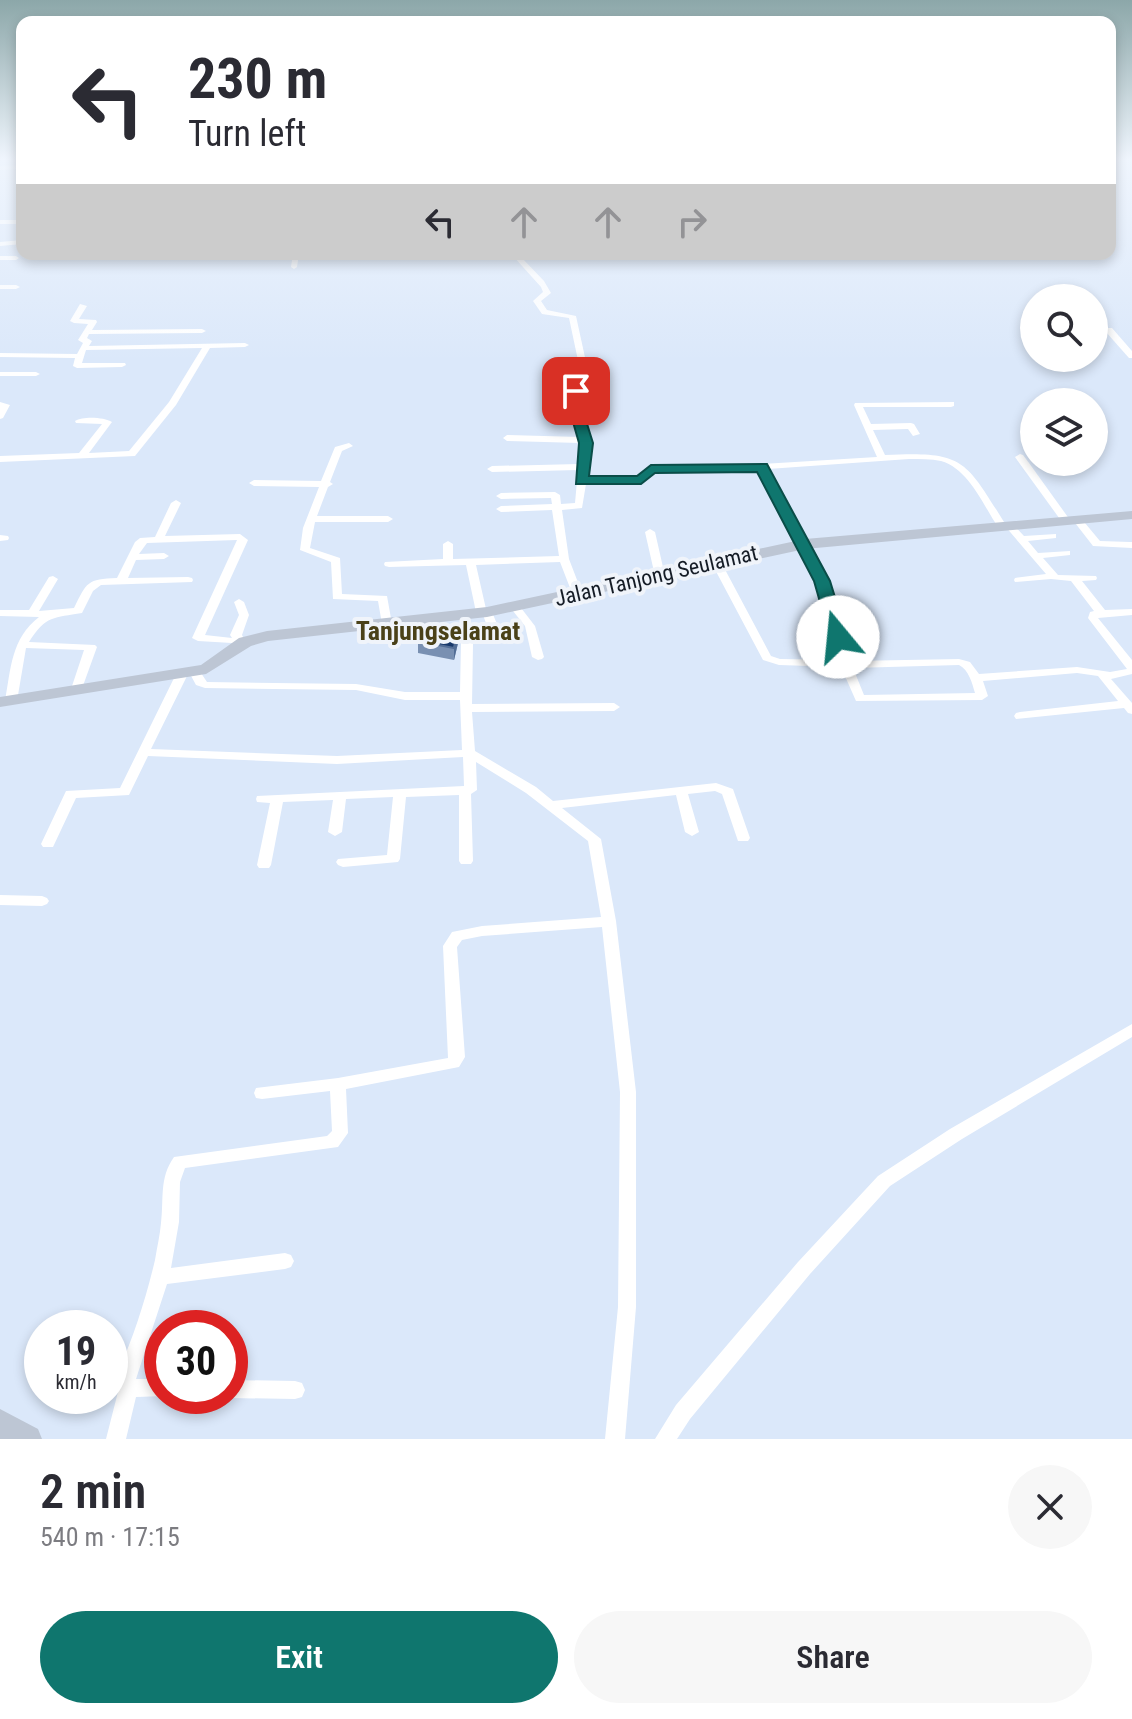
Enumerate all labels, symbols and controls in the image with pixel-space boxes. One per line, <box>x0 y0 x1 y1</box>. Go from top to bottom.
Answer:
text: 230 m <box>188 46 327 112</box>
icon: left <box>56 48 160 152</box>
text: Turn left <box>188 113 306 155</box>
icon: left <box>418 200 462 244</box>
icon: ahead <box>502 200 546 244</box>
icon: ahead <box>586 200 630 244</box>
icon: right <box>670 200 714 244</box>
map controls <box>1020 284 1108 476</box>
button: search <box>1020 284 1108 372</box>
pin <box>542 357 610 425</box>
icon: arrive <box>554 369 598 413</box>
button: layers <box>1020 388 1108 476</box>
street label: Jalan Tanjong Seulamat <box>552 540 760 611</box>
position arrow <box>796 595 880 679</box>
district label: Tanjungselamat <box>356 616 520 646</box>
speed limit sign: 30 <box>144 1310 248 1414</box>
text: 19 <box>56 1328 96 1375</box>
text: km/h <box>55 1370 97 1394</box>
text: 2 min <box>40 1463 146 1520</box>
button: close <box>1008 1465 1092 1549</box>
text: 540 m · 17:15 <box>40 1522 180 1552</box>
button: Exit <box>40 1611 558 1703</box>
button: Share <box>574 1611 1092 1703</box>

